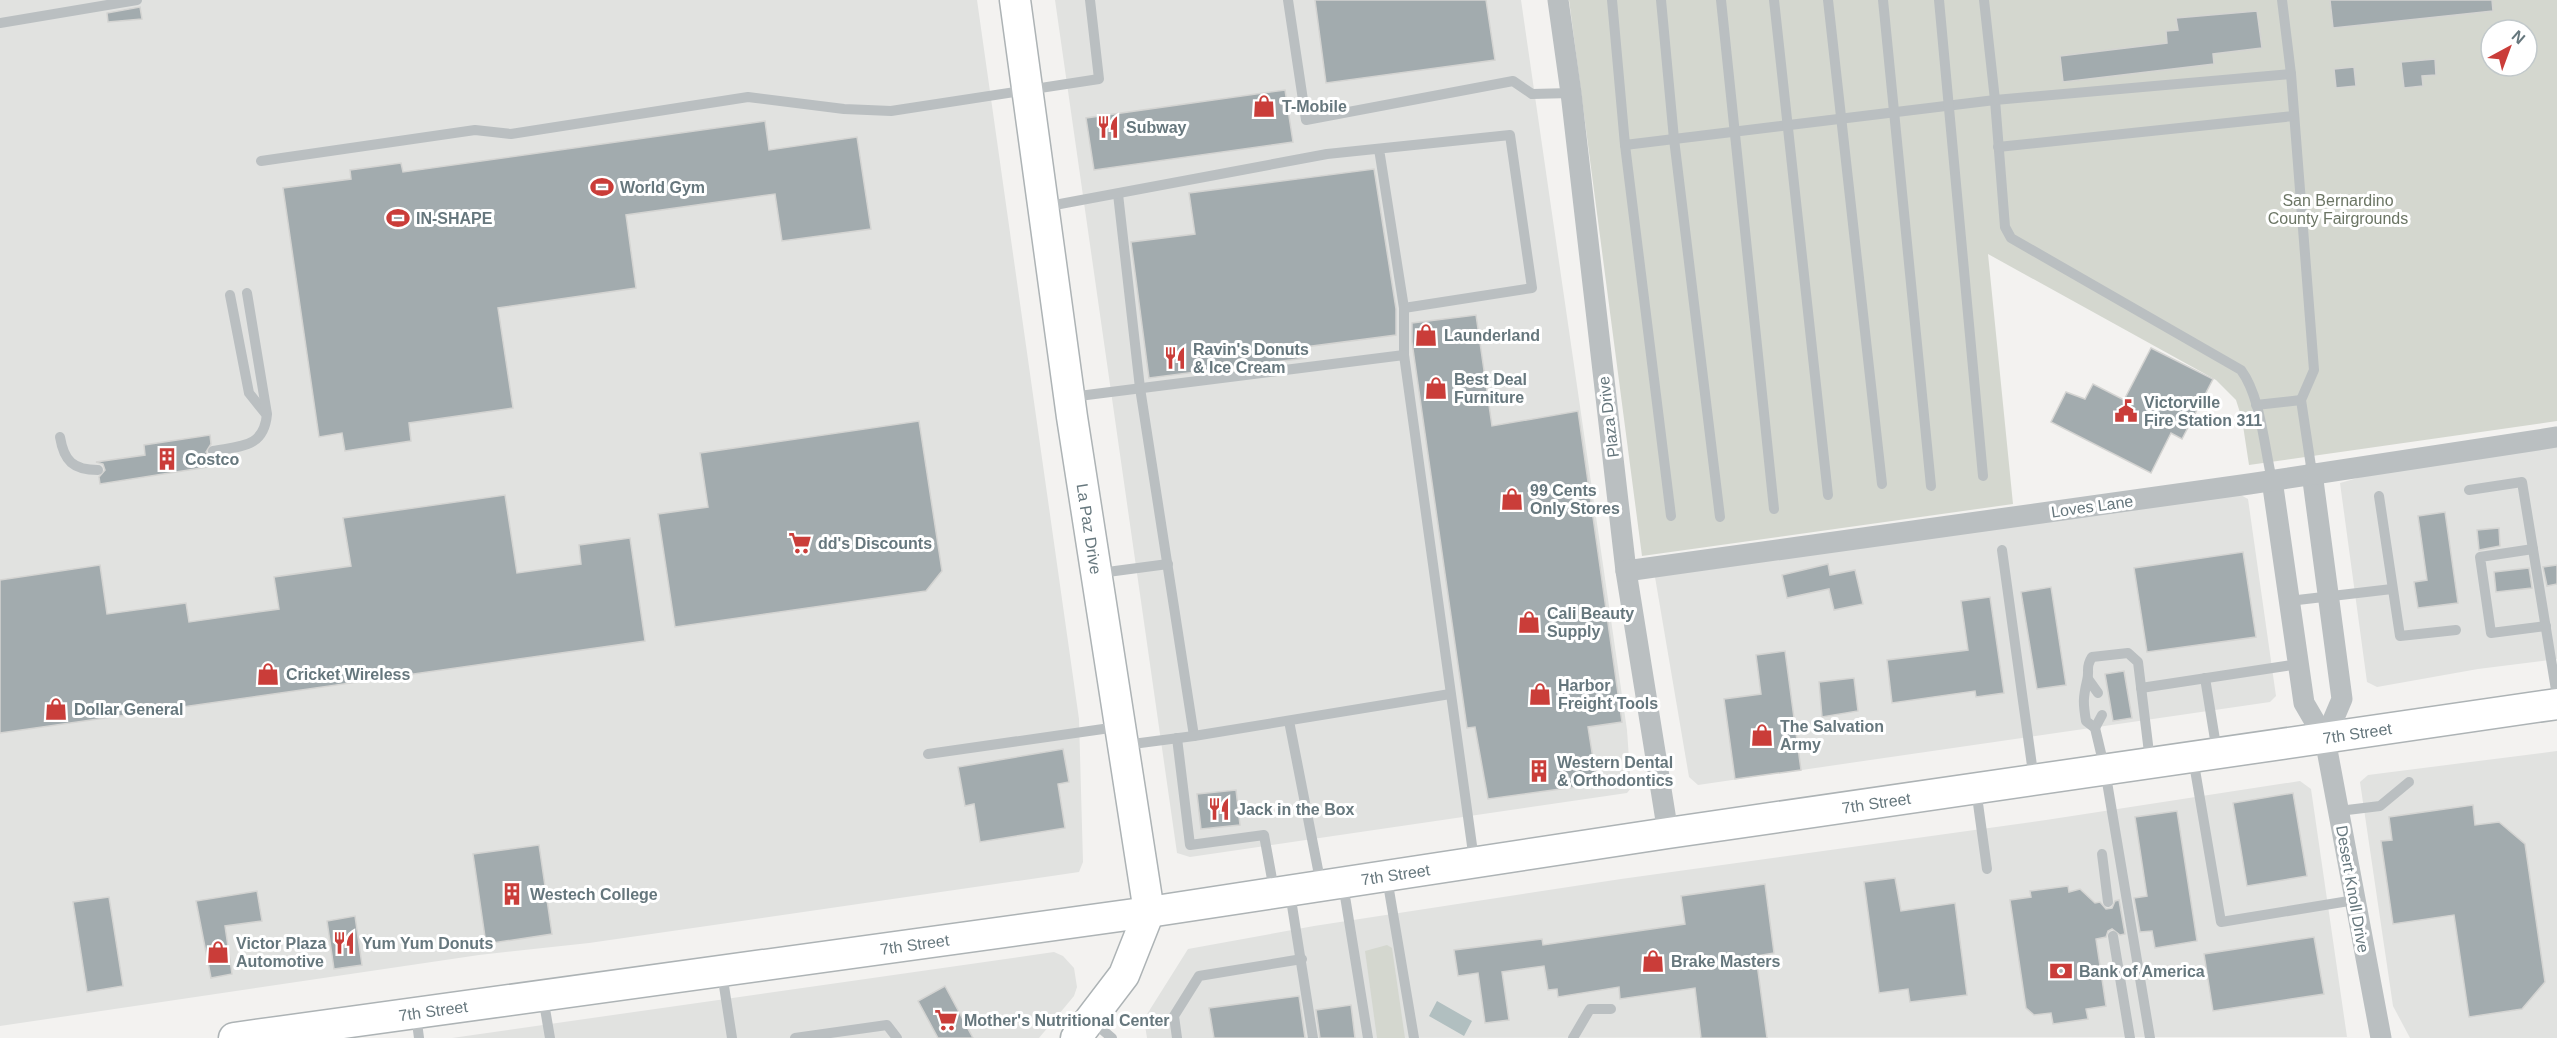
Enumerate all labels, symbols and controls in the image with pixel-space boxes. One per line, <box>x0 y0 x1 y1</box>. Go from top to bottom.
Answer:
north arrow <box>2479 18 2539 78</box>
text: N <box>2509 27 2528 47</box>
shop icon: T-Mobile <box>1251 93 1277 119</box>
place label: T-Mobile <box>1282 98 1347 115</box>
restaurant icon: Subway <box>1095 114 1121 140</box>
place label: Subway <box>1126 119 1187 136</box>
sports icon: World Gym <box>589 174 615 200</box>
place label: World Gym <box>620 179 705 196</box>
park label: San Bernardino County Fairgrounds <box>2268 192 2408 227</box>
sports icon: IN-SHAPE <box>385 205 411 231</box>
place label: IN-SHAPE <box>416 210 493 227</box>
shop icon: Launderland <box>1413 322 1439 348</box>
place label: Launderland <box>1444 327 1540 344</box>
place label: Ravin's Donuts & Ice Cream <box>1193 341 1309 376</box>
restaurant icon: Ravin's Donuts & Ice Cream <box>1162 345 1188 371</box>
place label: Best Deal Furniture <box>1454 371 1527 406</box>
shop icon: Best Deal Furniture <box>1423 375 1449 401</box>
street label: Plaza Drive <box>1595 375 1622 459</box>
place label: Victorville Fire Station 311 <box>2144 394 2262 429</box>
public building icon: Victorville Fire Station 311 <box>2113 398 2139 424</box>
building icon: Costco <box>154 446 180 472</box>
place label: Costco <box>185 451 239 468</box>
street label: La Paz Drive <box>1073 482 1104 576</box>
place label: 99 Cents Only Stores <box>1530 482 1620 517</box>
shop icon: 99 Cents Only Stores <box>1499 486 1525 512</box>
street label: Loves Lane <box>2050 492 2134 521</box>
supermarket icon: dd's Discounts <box>787 530 813 556</box>
place label: dd's Discounts <box>818 535 932 552</box>
place label: Cali Beauty Supply <box>1547 605 1634 640</box>
shop icon: Cali Beauty Supply <box>1516 609 1542 635</box>
shop icon: Cricket Wireless <box>255 661 281 687</box>
place label: Cricket Wireless <box>286 666 410 683</box>
place label: Harbor Freight Tools <box>1558 677 1658 712</box>
shop icon: Harbor Freight Tools <box>1527 681 1553 707</box>
shop icon: Dollar General <box>43 696 69 722</box>
place label: Dollar General <box>74 701 183 718</box>
place label: The Salvation Army <box>1780 718 1884 753</box>
street label: 7th Street <box>2322 720 2393 747</box>
shop icon: The Salvation Army <box>1749 722 1775 748</box>
place label: Western Dental & Orthodontics <box>1557 754 1674 789</box>
building icon: Western Dental & Orthodontics <box>1526 758 1552 784</box>
street label: 7th Street <box>1841 790 1912 817</box>
restaurant icon: Jack in the Box <box>1206 796 1232 822</box>
place label: Jack in the Box <box>1237 801 1354 818</box>
street label: Desert Knoll Drive <box>2333 824 2372 954</box>
street label: 7th Street <box>1360 861 1432 889</box>
building icon: Westech College <box>499 881 525 907</box>
place label: Westech College <box>530 886 658 903</box>
restaurant icon: Yum Yum Donuts <box>331 930 357 956</box>
street label: 7th Street <box>879 932 951 958</box>
place label: Victor Plaza Automotive <box>236 935 327 970</box>
place label: Yum Yum Donuts <box>362 935 493 952</box>
shop icon: Victor Plaza Automotive <box>205 939 231 965</box>
shop icon: Brake Masters <box>1640 948 1666 974</box>
place label: Brake Masters <box>1671 953 1781 970</box>
bank icon: Bank of America <box>2048 958 2074 984</box>
place label: Bank of America <box>2079 963 2205 980</box>
street label: 7th Street <box>398 998 469 1024</box>
supermarket icon: Mother's Nutritional Center <box>933 1007 959 1033</box>
place label: Mother's Nutritional Center <box>964 1012 1170 1029</box>

